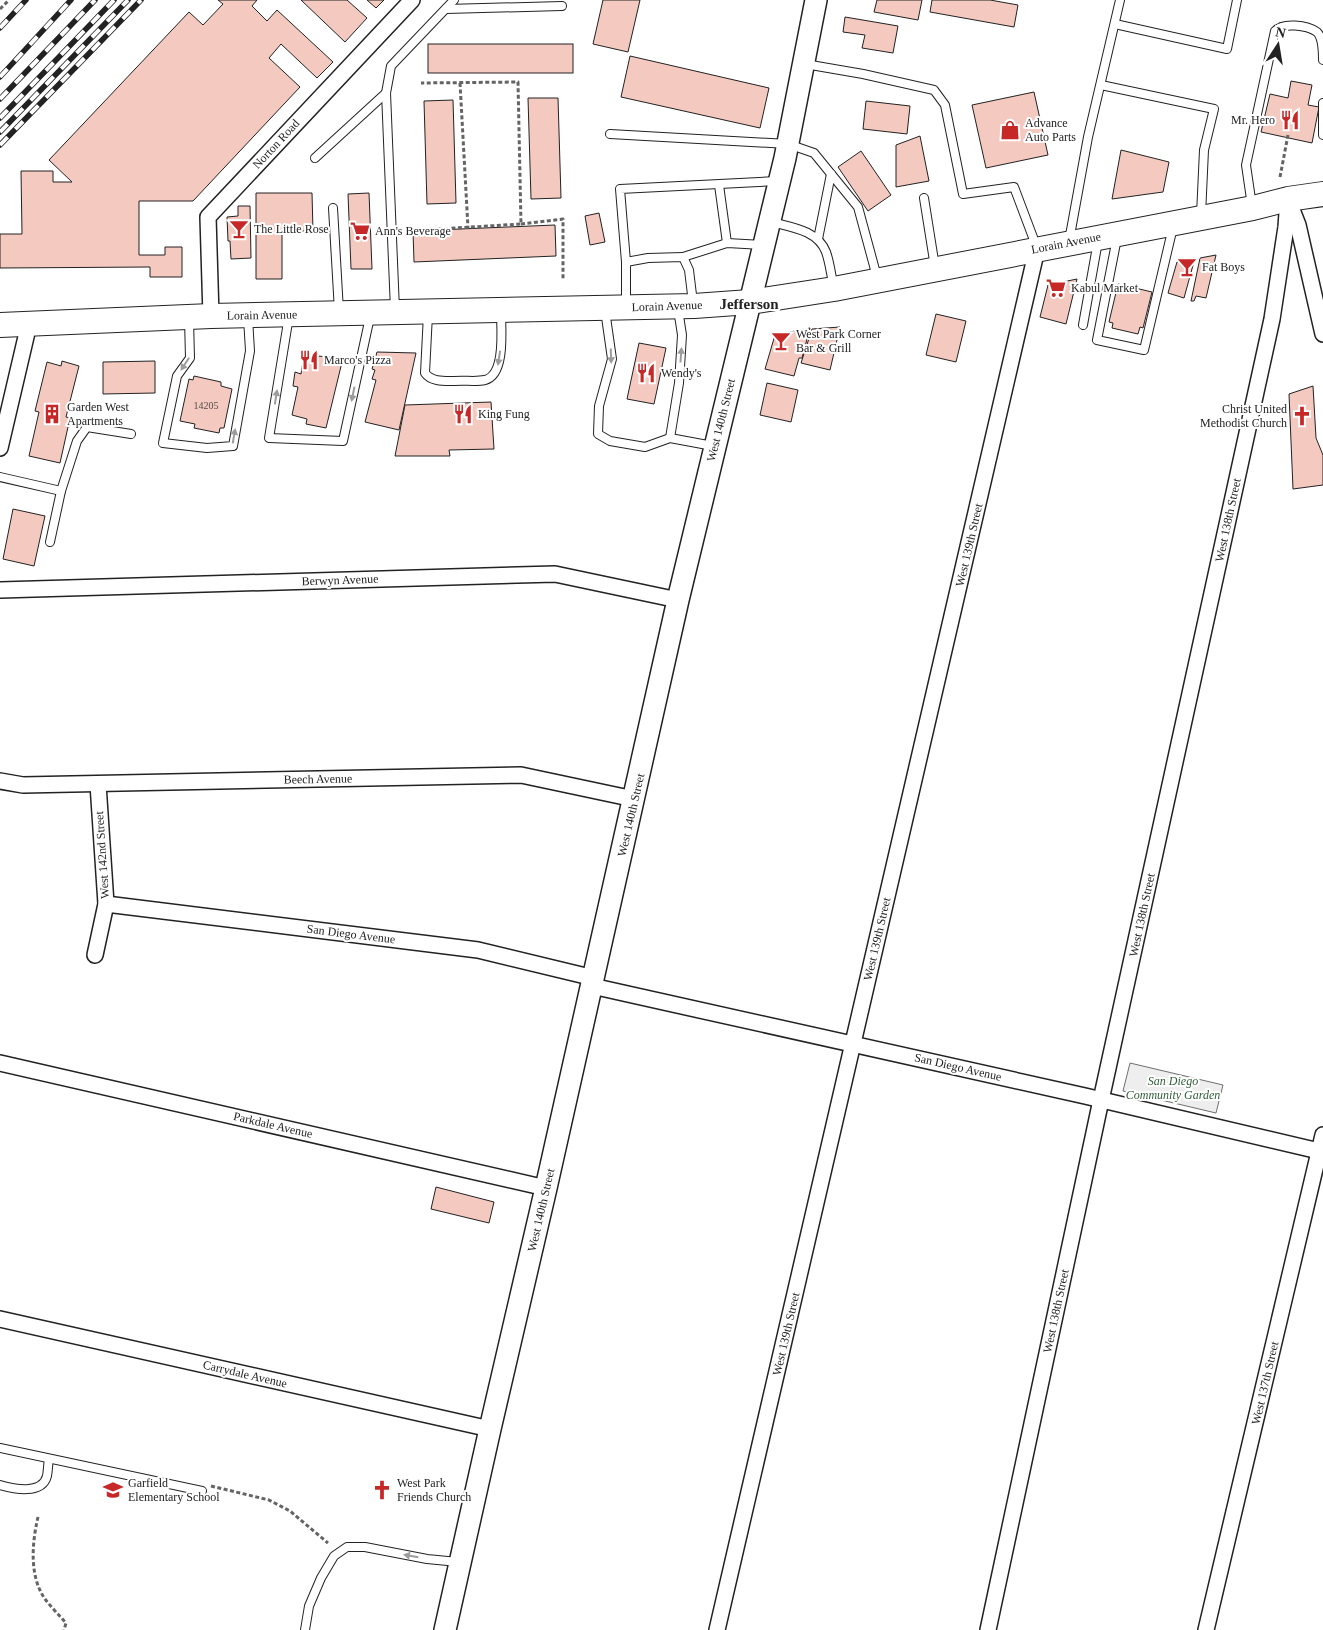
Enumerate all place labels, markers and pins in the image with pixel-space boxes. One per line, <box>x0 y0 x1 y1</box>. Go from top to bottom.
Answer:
restaurant icon: Mr. Hero <box>1279 109 1301 131</box>
place label: Mr. Hero <box>1231 113 1275 127</box>
place label: Advance Auto Parts <box>1025 116 1076 144</box>
shop icon: Advance Auto Parts <box>999 119 1021 141</box>
bar icon: The Little Rose <box>228 218 250 240</box>
supermarket icon: Ann's Beverage <box>349 220 371 242</box>
place label: The Little Rose <box>254 222 329 236</box>
place label: Ann's Beverage <box>375 224 451 238</box>
bar icon: Fat Boys <box>1176 256 1198 278</box>
place label: Fat Boys <box>1202 260 1245 274</box>
supermarket icon: Kabul Market <box>1045 277 1067 299</box>
place label: Kabul Market <box>1071 281 1139 295</box>
place label: West Park Corner Bar & Grill <box>796 327 881 355</box>
bar icon: West Park Corner Bar & Grill <box>770 330 792 352</box>
restaurant icon: Marco's Pizza <box>298 349 320 371</box>
place label: Marco's Pizza <box>324 353 392 367</box>
restaurant icon: Wendy's <box>635 362 657 384</box>
place label: Wendy's <box>661 366 702 380</box>
place label: Garden West Apartments <box>67 400 129 428</box>
place label: Christ United Methodist Church <box>1200 402 1287 430</box>
building icon: Garden West Apartments <box>41 403 63 425</box>
restaurant icon: King Fung <box>452 403 474 425</box>
church icon: Christ United Methodist Church <box>1291 405 1313 427</box>
place label: King Fung <box>478 407 530 421</box>
place label: Garfield Elementary School <box>128 1476 220 1504</box>
place label: West Park Friends Church <box>397 1476 471 1504</box>
school or university icon: Garfield Elementary School <box>102 1479 124 1501</box>
church icon: West Park Friends Church <box>371 1479 393 1501</box>

